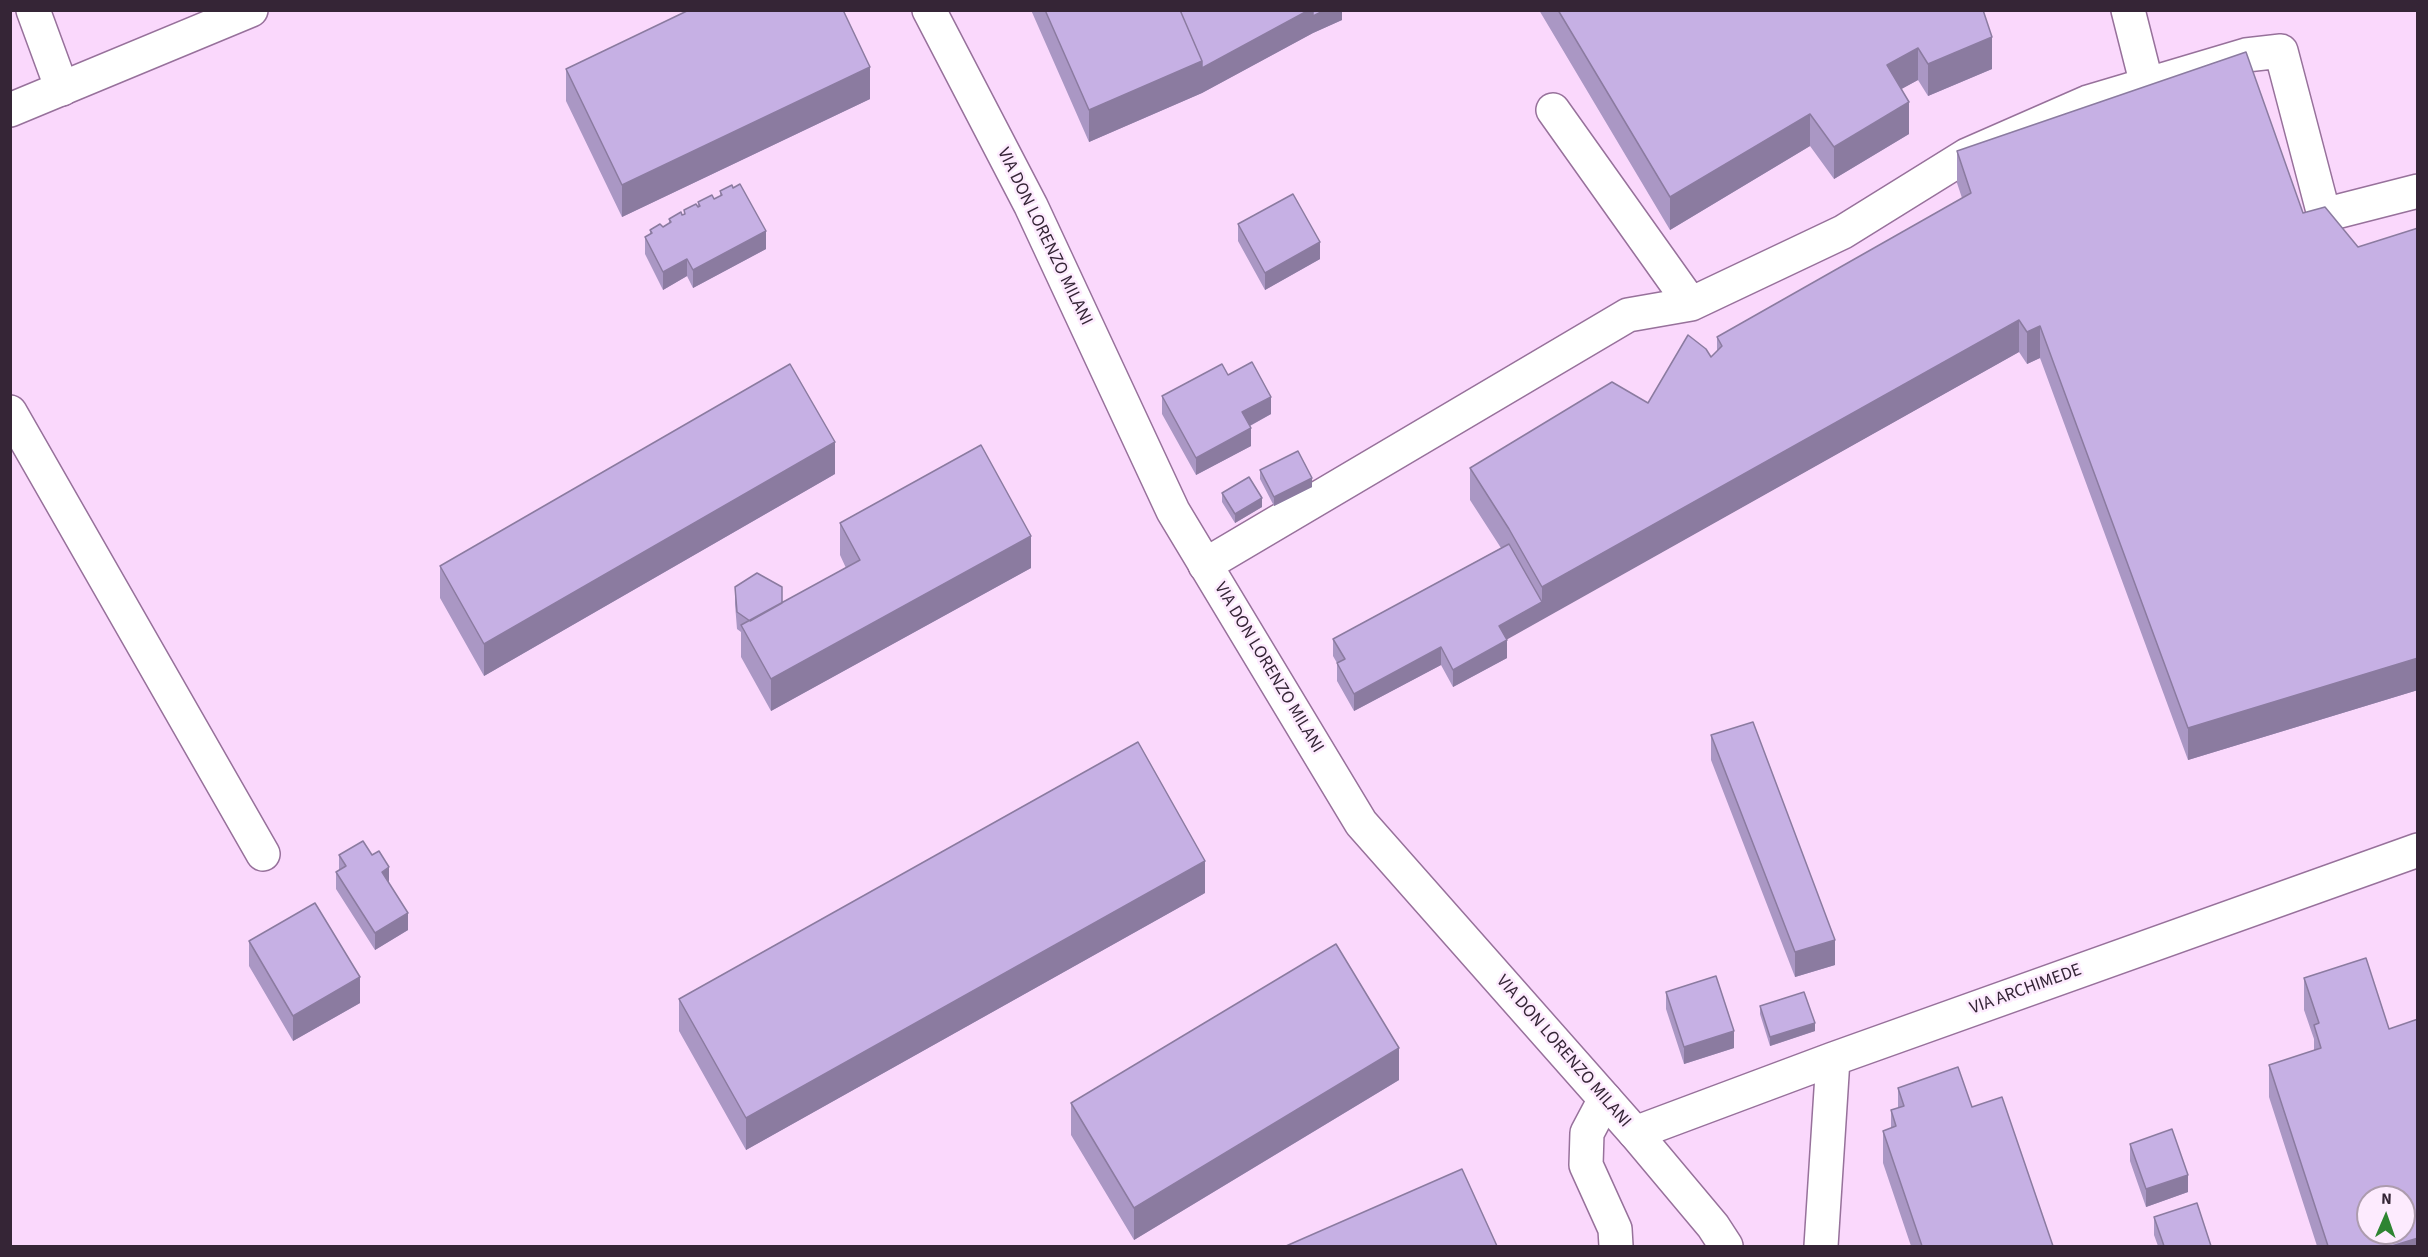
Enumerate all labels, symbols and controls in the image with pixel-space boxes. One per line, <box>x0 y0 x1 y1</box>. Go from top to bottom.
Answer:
street label: VIA DON LORENZO MILANI <box>992 145 1096 329</box>
street label: VIA DON LORENZO MILANI <box>1209 579 1327 757</box>
street label: VIA ARCHIMEDE <box>1967 960 2085 1020</box>
street label: VIA DON LORENZO MILANI <box>1491 971 1635 1133</box>
north arrow <box>2356 1185 2416 1245</box>
text: N <box>2381 1188 2392 1210</box>

